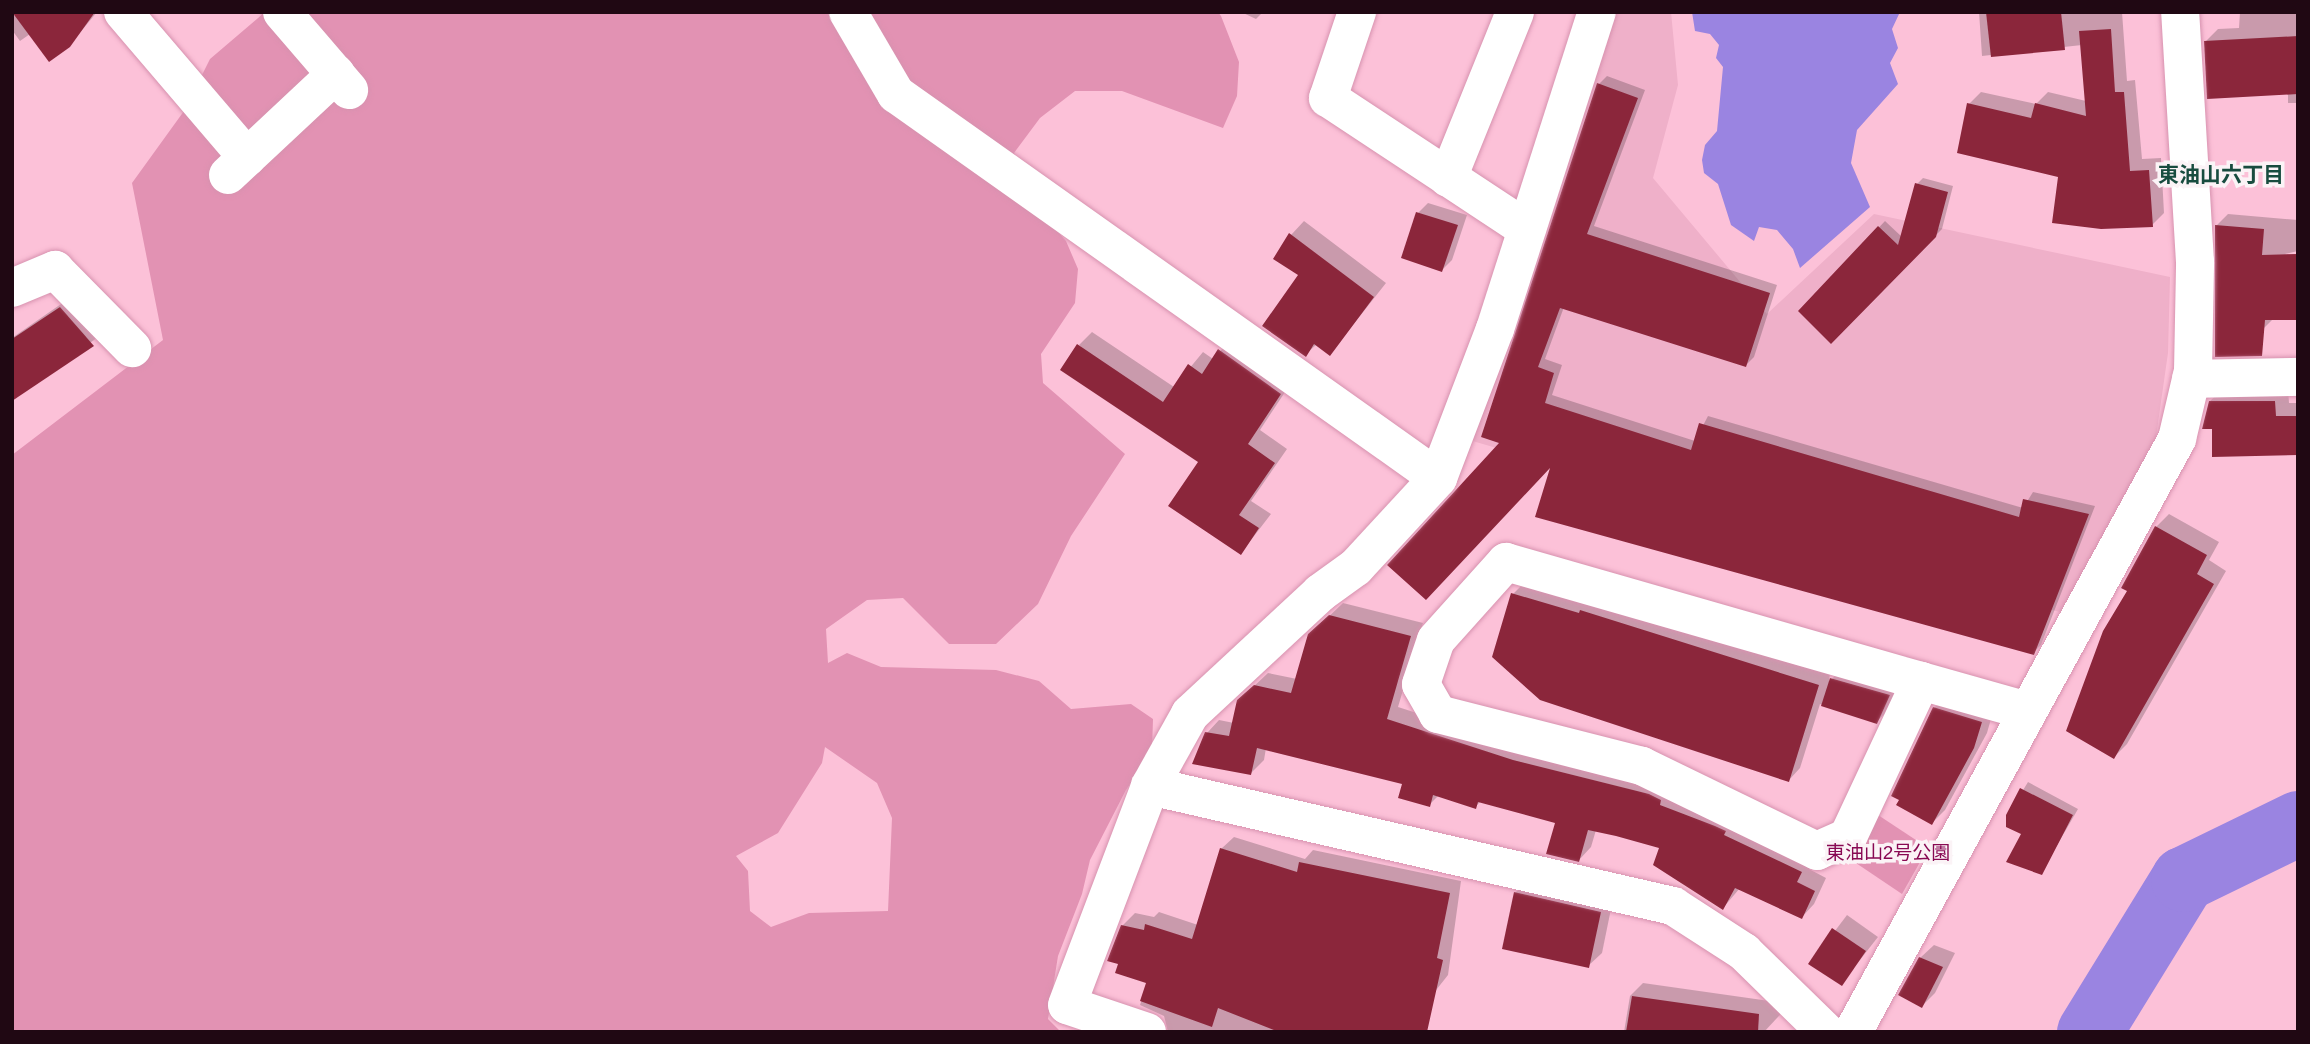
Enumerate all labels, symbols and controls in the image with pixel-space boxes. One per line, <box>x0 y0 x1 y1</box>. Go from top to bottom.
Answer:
district label: 東油山六丁目 <box>2158 162 2284 188</box>
park label: 東油山2号公園 <box>1826 842 1950 864</box>

